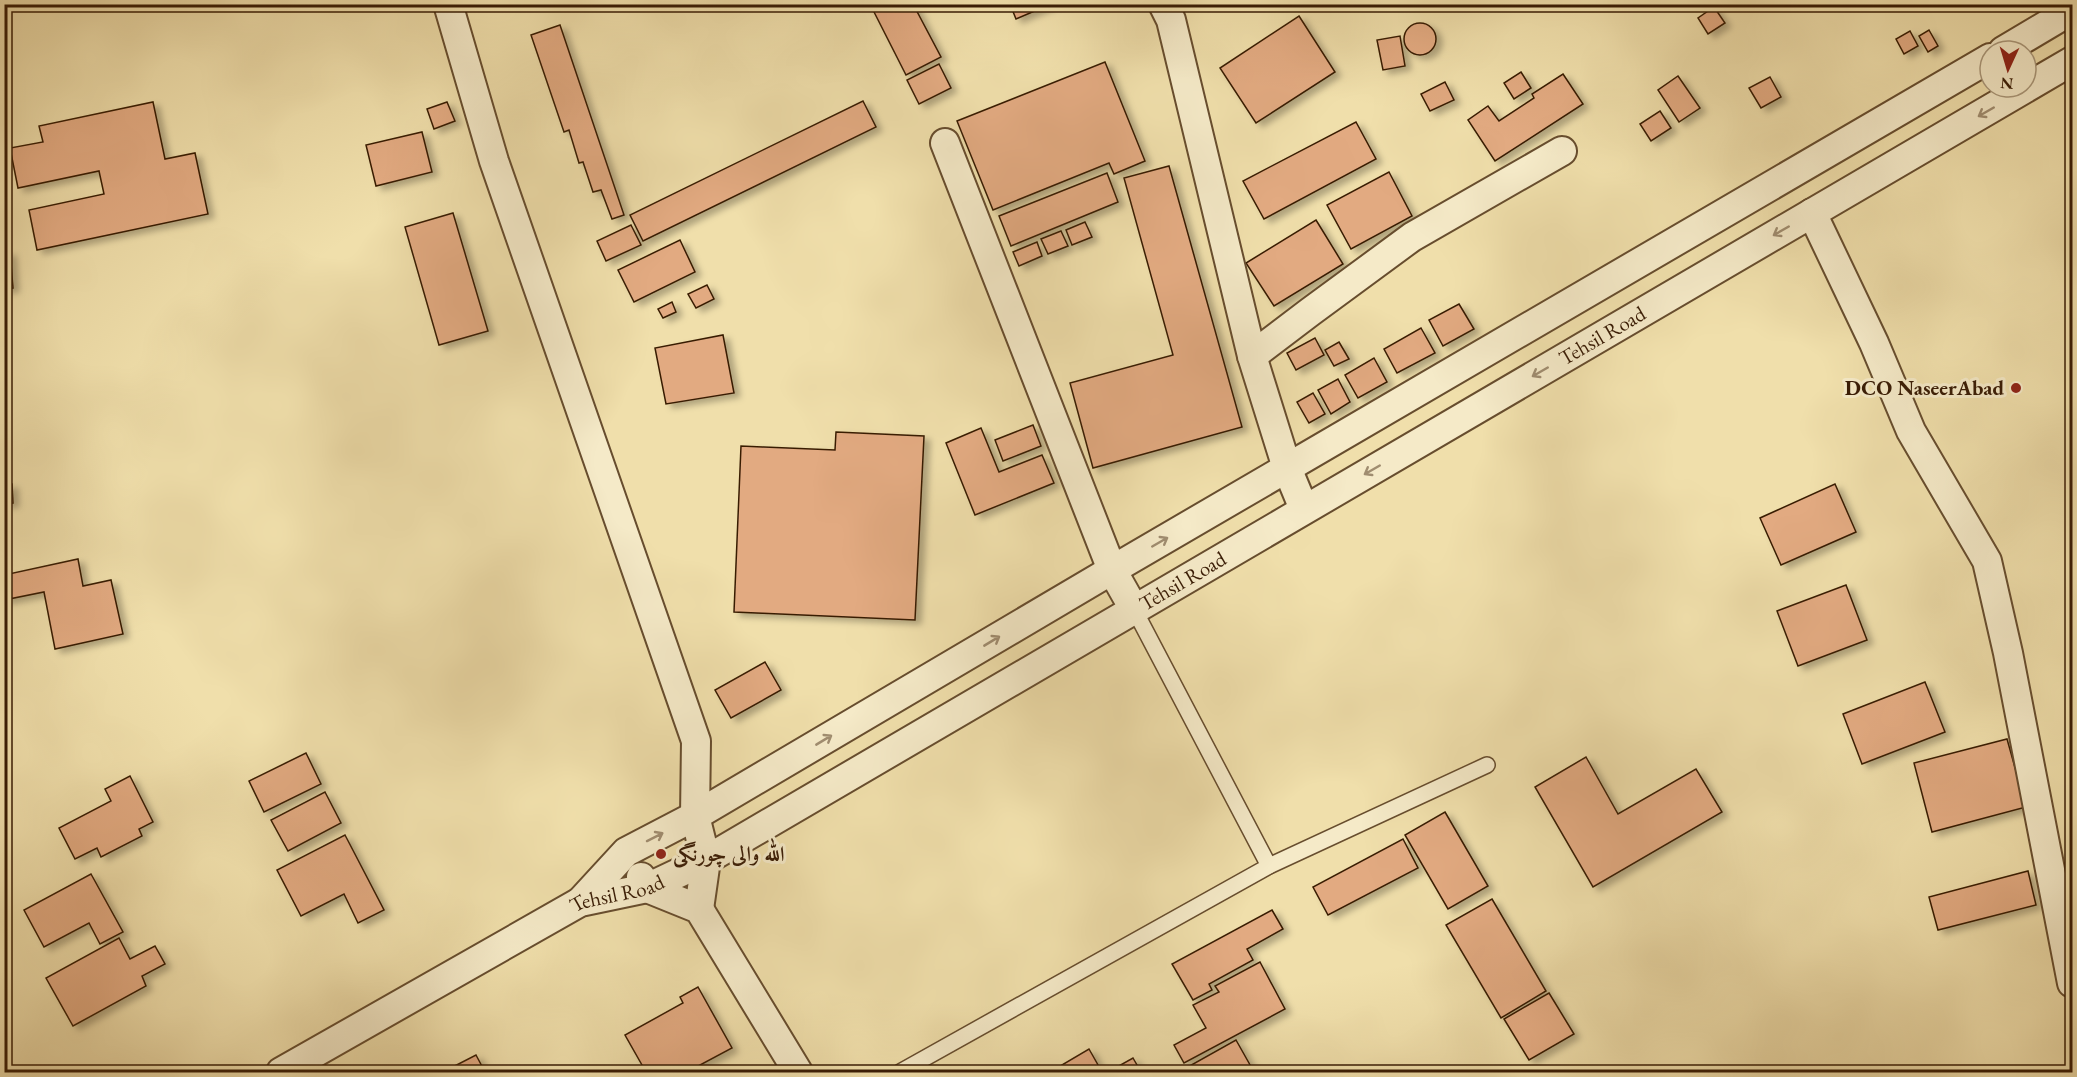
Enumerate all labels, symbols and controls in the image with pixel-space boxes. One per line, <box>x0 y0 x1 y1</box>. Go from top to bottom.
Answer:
north arrow <box>1978 39 2038 99</box>
text: N <box>2000 73 2014 94</box>
one-way arrow <box>1978 106 1995 118</box>
one-way arrow <box>1773 226 1790 238</box>
street label: Tehsil Road <box>1554 299 1651 371</box>
one-way arrow <box>1532 366 1549 378</box>
place label: DCO NaseerAbad <box>1845 374 2004 401</box>
marker: DCO NaseerAbad <box>2009 381 2023 395</box>
one-way arrow <box>1364 464 1381 476</box>
one-way arrow <box>1151 536 1168 548</box>
street label: Tehsil Road <box>1134 545 1231 617</box>
one-way arrow <box>983 635 1000 647</box>
one-way arrow <box>815 734 832 746</box>
one-way arrow <box>646 831 663 843</box>
place label: اللہ والی چورنگی <box>673 837 785 868</box>
marker: اللہ والی چورنگی <box>654 847 668 861</box>
street label: Tehsil Road <box>564 868 669 918</box>

